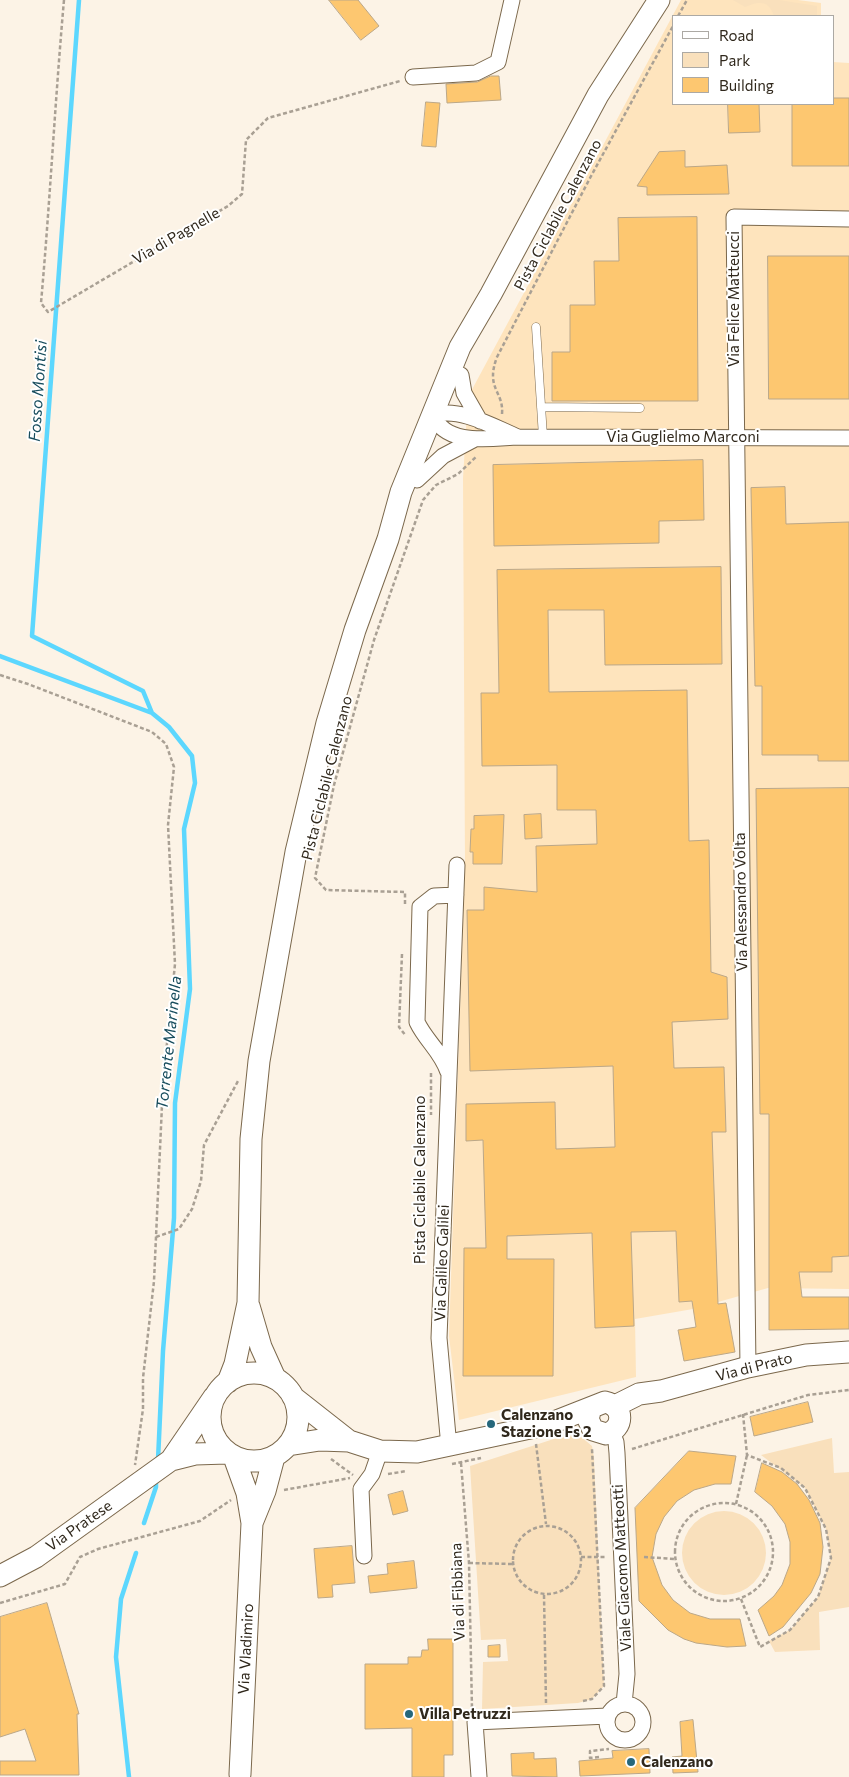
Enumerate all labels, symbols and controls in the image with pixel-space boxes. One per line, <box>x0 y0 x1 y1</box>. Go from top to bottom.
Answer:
legend <box>672 15 834 105</box>
text: Road <box>719 26 754 44</box>
text: Park <box>719 51 750 69</box>
text: Building <box>719 76 774 94</box>
street label: Pista Ciclabile Calenzano <box>510 136 606 294</box>
street label: Via di Pagnelle <box>129 204 223 268</box>
street label: Via Felice Matteucci <box>725 231 743 367</box>
water label: Fosso Montisi <box>25 340 51 442</box>
street label: Via Guglielmo Marconi <box>606 428 760 446</box>
street label: Pista Ciclabile Calenzano <box>298 694 356 862</box>
street label: Via Alessandro Volta <box>731 832 751 972</box>
water label: Torrente Marinella <box>152 975 186 1111</box>
street label: Pista Ciclabile Calenzano <box>411 1096 429 1264</box>
street label: Via Galileo Galilei <box>431 1204 453 1322</box>
street label: Via di Prato <box>714 1349 794 1385</box>
place label: Calenzano Stazione Fs 2 <box>501 1406 591 1441</box>
marker: Calenzano Stazione Fs 2 <box>485 1418 497 1430</box>
street label: Viale Giacomo Matteotti <box>609 1484 635 1652</box>
street label: Via Pratese <box>42 1497 116 1555</box>
street label: Via di Fibbiana <box>447 1542 469 1642</box>
street label: Via Vladimiro <box>235 1603 257 1695</box>
place label: Villa Petruzzi <box>419 1705 511 1723</box>
marker: Villa Petruzzi <box>403 1708 415 1720</box>
place label: Calenzano <box>641 1753 713 1771</box>
marker: Calenzano <box>625 1756 637 1768</box>

